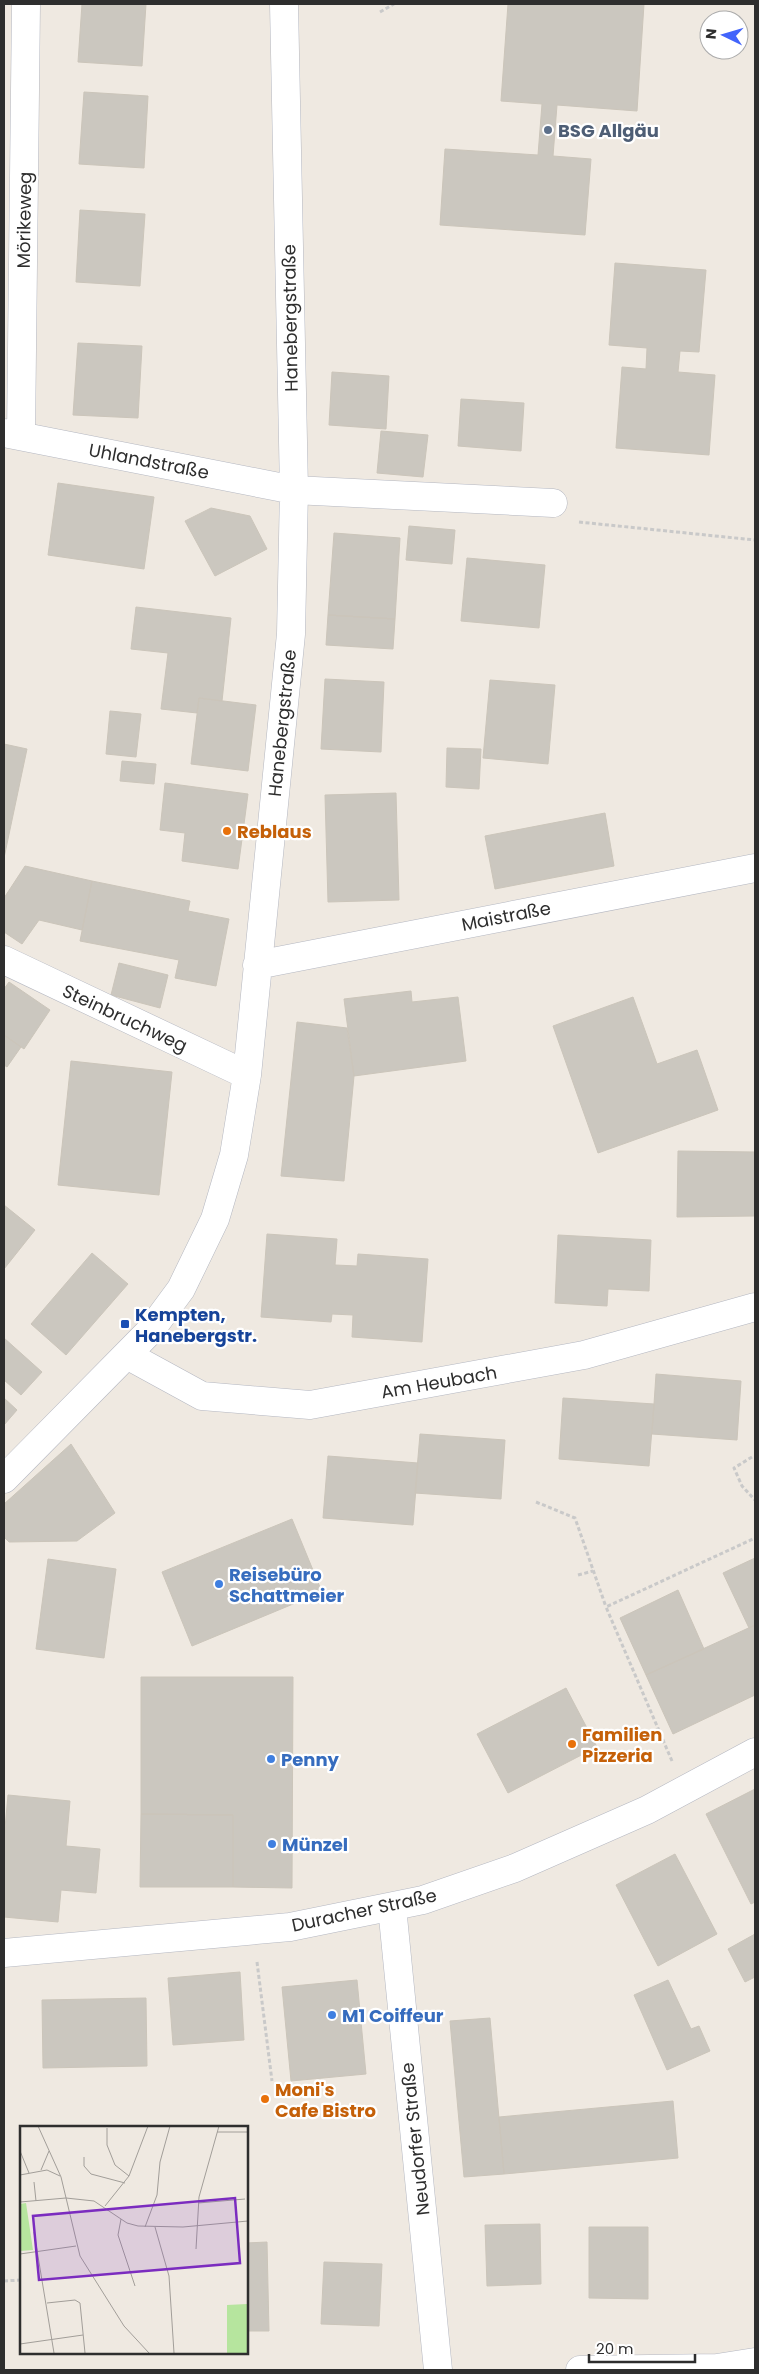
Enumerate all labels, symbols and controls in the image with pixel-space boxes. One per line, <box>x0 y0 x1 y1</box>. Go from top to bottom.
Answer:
north arrow <box>699 10 749 60</box>
text: N <box>701 28 721 40</box>
place label: BSG Allgäu <box>558 118 659 143</box>
marker: BSG Allgäu <box>542 124 554 136</box>
street label: Mörikeweg <box>11 171 37 269</box>
street label: Hanebergstraße <box>276 244 304 392</box>
street label: Uhlandstraße <box>87 437 211 485</box>
street label: Hanebergstraße <box>262 648 302 798</box>
place label: Reblaus <box>237 819 312 844</box>
marker: Reblaus <box>221 825 233 837</box>
street label: Maistraße <box>459 895 553 937</box>
street label: Steinbruchweg <box>58 978 192 1058</box>
place label: Kempten, Hanebergstr. <box>135 1302 257 1348</box>
marker: Kempten, Hanebergstr. <box>119 1318 131 1330</box>
street label: Am Heubach <box>379 1359 499 1405</box>
place label: Reisebüro Schattmeier <box>229 1562 344 1608</box>
marker: Reisebüro Schattmeier <box>213 1578 225 1590</box>
place label: Familien Pizzeria <box>582 1722 662 1768</box>
marker: Familien Pizzeria <box>566 1738 578 1750</box>
place label: Penny <box>281 1747 340 1772</box>
marker: Penny <box>265 1753 277 1765</box>
place label: Münzel <box>282 1832 348 1857</box>
marker: Münzel <box>266 1838 278 1850</box>
street label: Duracher Straße <box>289 1882 439 1938</box>
place label: M1 Coiffeur <box>342 2003 444 2028</box>
marker: M1 Coiffeur <box>326 2009 338 2021</box>
street label: Neudorfer Straße <box>395 2061 435 2217</box>
place label: Moni's Cafe Bistro <box>275 2077 376 2123</box>
marker: Moni's Cafe Bistro <box>259 2093 271 2105</box>
inset map <box>20 2126 248 2354</box>
scale bar <box>589 2332 695 2364</box>
text: 20 m <box>596 2338 634 2359</box>

